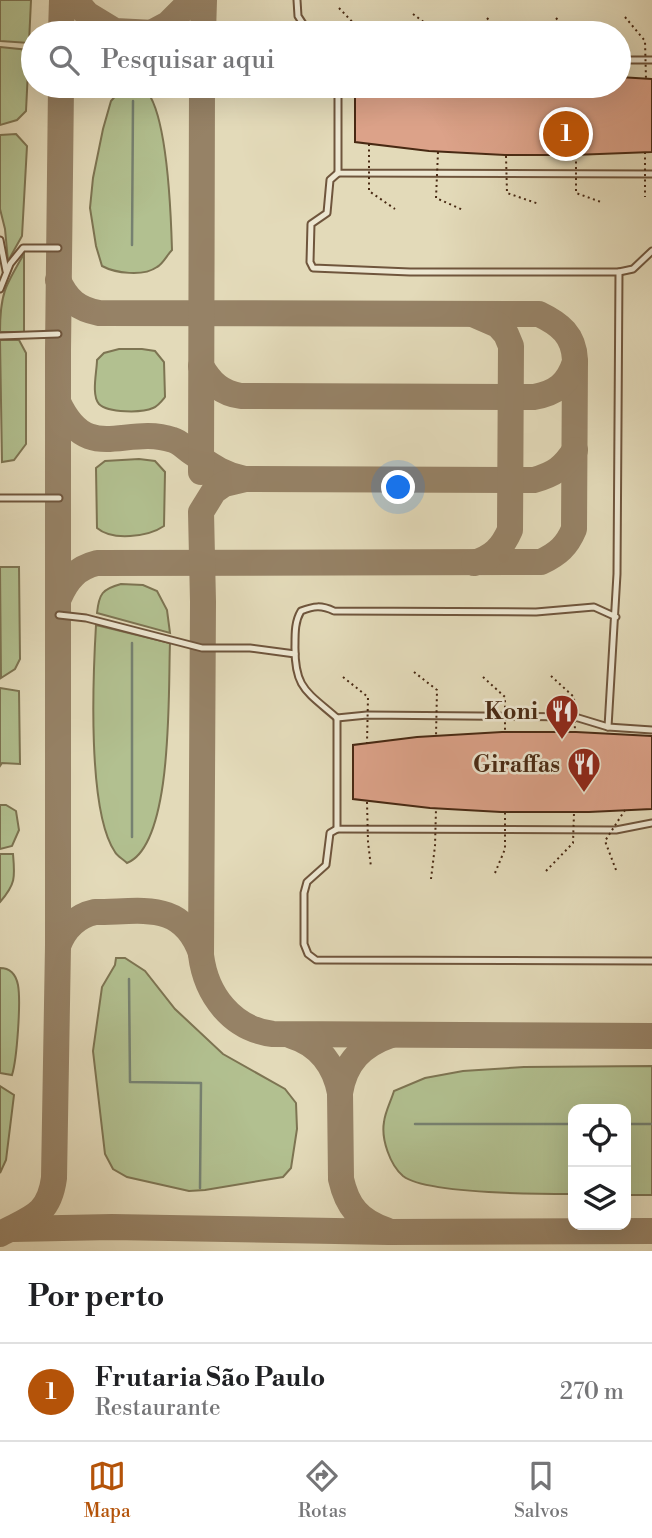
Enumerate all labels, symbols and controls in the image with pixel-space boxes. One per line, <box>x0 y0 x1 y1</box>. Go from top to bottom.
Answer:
search box <box>21 21 631 98</box>
icon: search <box>45 41 83 79</box>
text: Pesquisar aqui <box>101 44 275 76</box>
pin: 1 <box>543 108 589 160</box>
your location <box>381 470 415 504</box>
restaurant icon: Koni <box>543 692 581 741</box>
place label: Koni <box>485 698 538 726</box>
restaurant icon: Giraffas <box>565 745 603 794</box>
place label: Giraffas <box>473 751 560 779</box>
map controls <box>568 1104 631 1230</box>
button: locate <box>568 1104 631 1167</box>
button: layers <box>568 1167 631 1230</box>
text: Por perto <box>28 1278 164 1316</box>
text: Frutaria São Paulo <box>95 1362 325 1394</box>
text: 1 <box>45 1378 57 1406</box>
text: 270 m <box>560 1378 624 1406</box>
text: Restaurante <box>95 1394 221 1422</box>
tab: Mapa <box>84 1457 131 1523</box>
tab: Rotas <box>298 1457 347 1523</box>
tab: Salvos <box>514 1457 568 1523</box>

